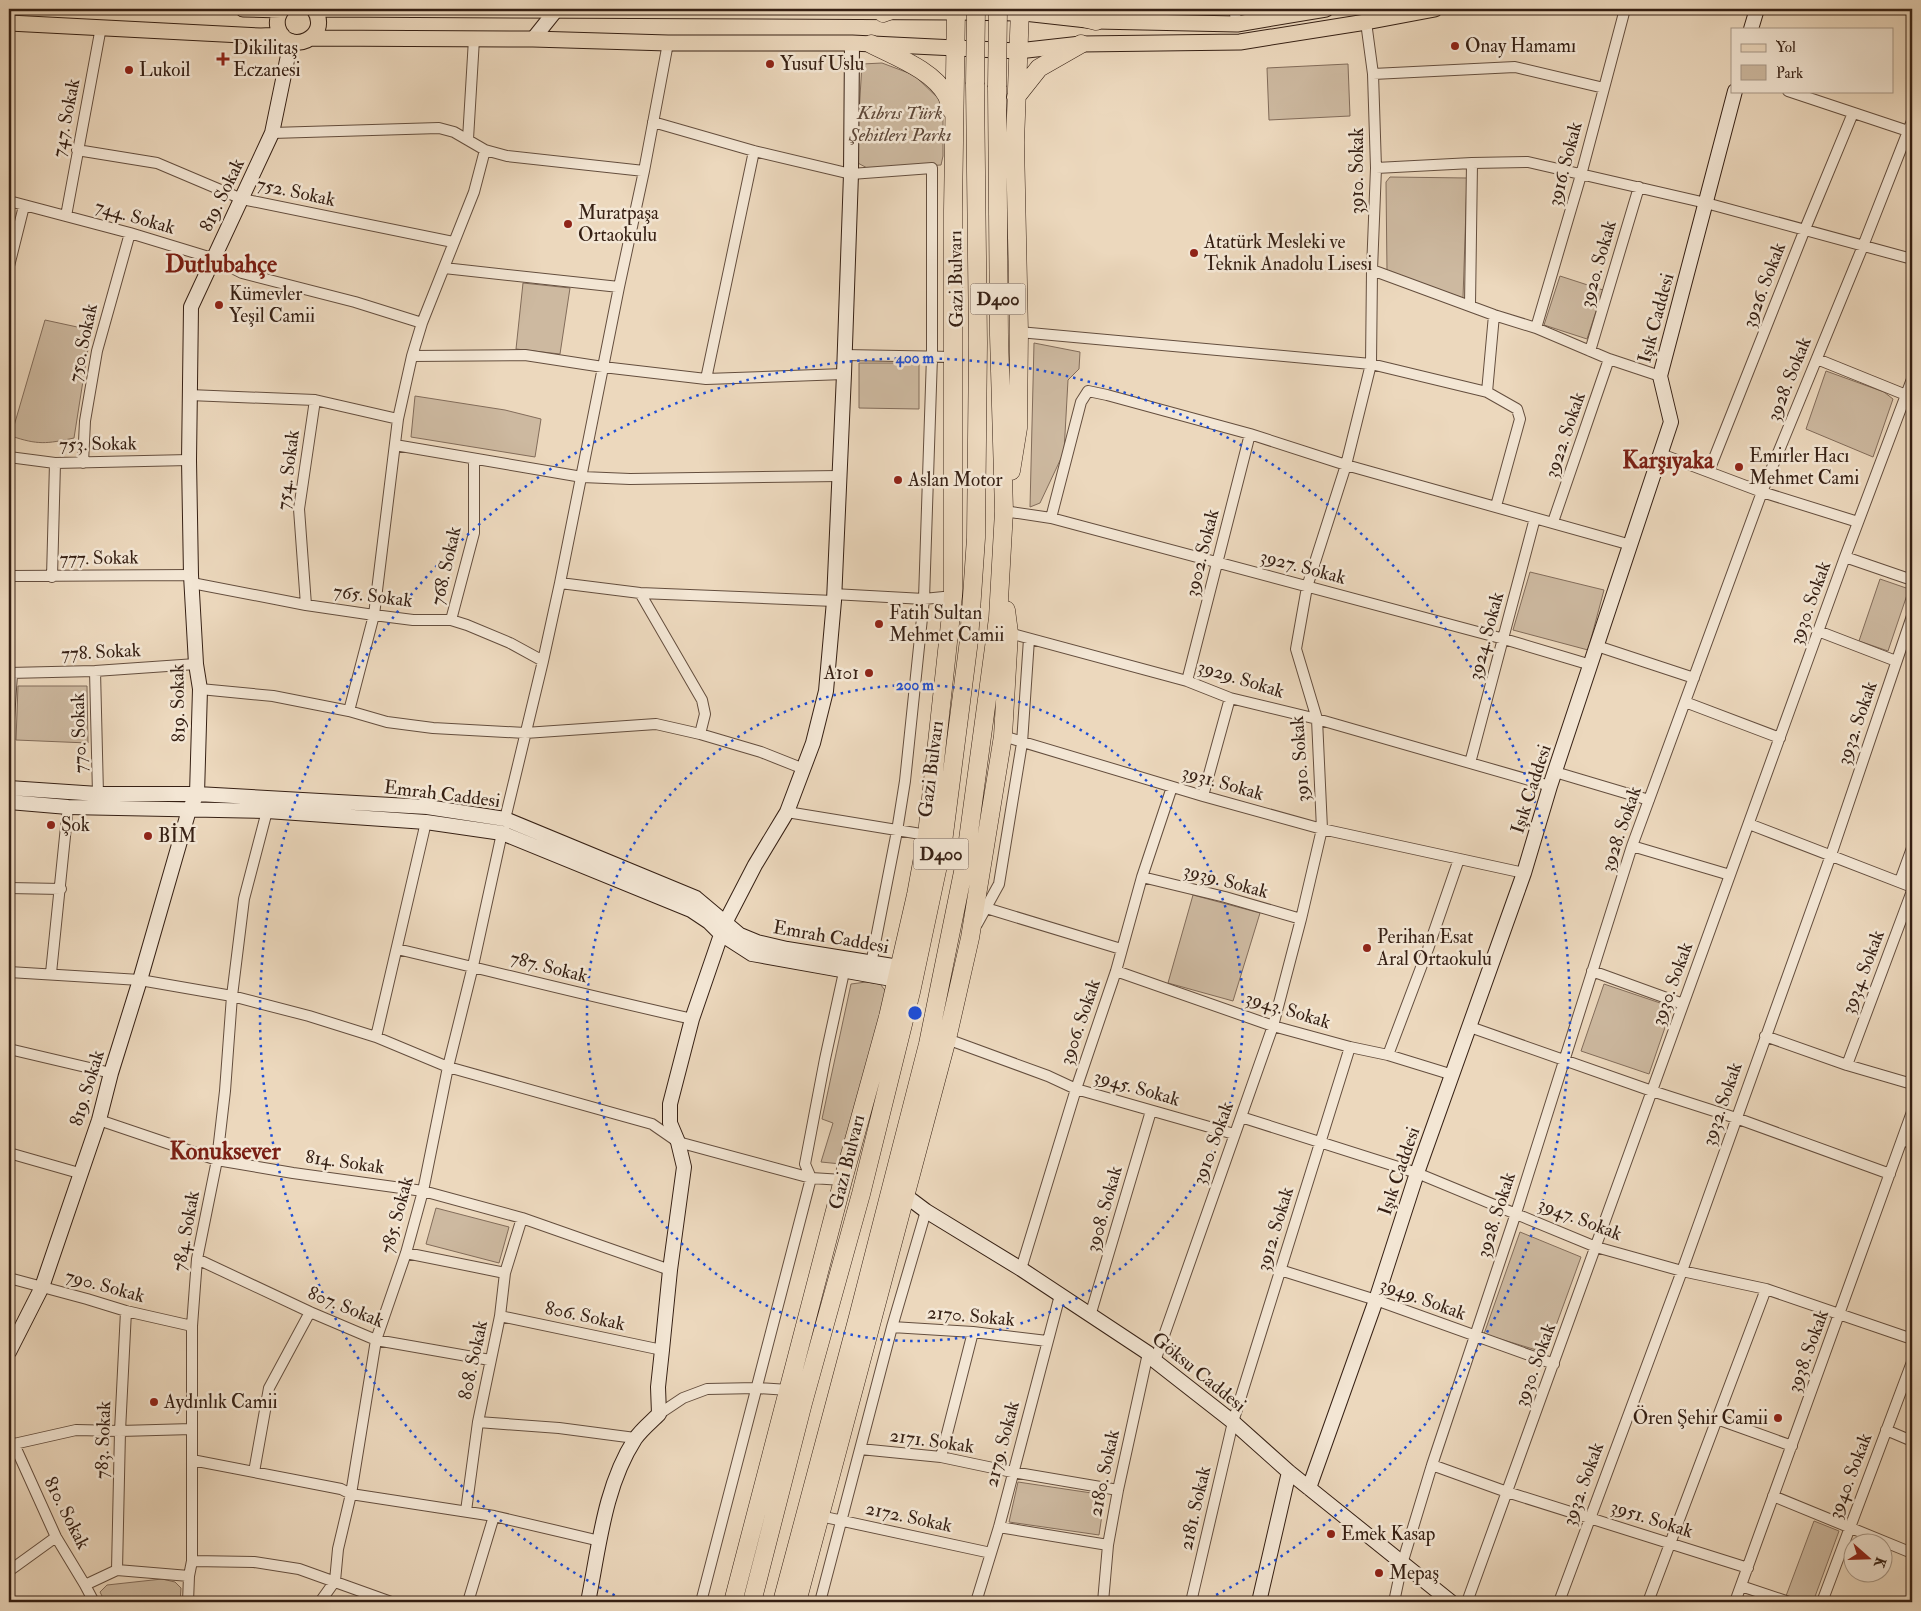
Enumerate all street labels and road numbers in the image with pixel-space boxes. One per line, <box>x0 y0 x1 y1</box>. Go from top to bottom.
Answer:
street label: 747. Sokak <box>47 77 85 159</box>
street label: 3916. Sokak <box>1542 119 1588 209</box>
street label: 3910. Sokak <box>1345 128 1369 214</box>
street label: 819. Sokak <box>194 154 250 236</box>
street label: 752. Sokak <box>254 172 338 212</box>
street label: 744. Sokak <box>92 194 178 240</box>
street label: 3920. Sokak <box>1574 218 1622 310</box>
street label: Gazi Bulvarı <box>943 230 969 328</box>
street label: 3926. Sokak <box>1737 239 1791 331</box>
street label: Işık Caddesi <box>1632 270 1680 366</box>
road number: D400 <box>970 284 1026 314</box>
street label: 750. Sokak <box>63 301 103 385</box>
street label: 3928. Sokak <box>1761 333 1817 425</box>
street label: 3922. Sokak <box>1539 389 1591 481</box>
street label: 754. Sokak <box>271 429 305 511</box>
street label: 753. Sokak <box>59 431 137 457</box>
street label: 3902. Sokak <box>1180 507 1224 599</box>
street label: 768. Sokak <box>425 524 467 608</box>
street label: 3927. Sokak <box>1257 544 1349 590</box>
street label: 777. Sokak <box>59 545 139 571</box>
street label: 3930. Sokak <box>1784 558 1836 648</box>
street label: 765. Sokak <box>332 579 414 613</box>
street label: 3924. Sokak <box>1463 589 1509 683</box>
street label: 778. Sokak <box>61 638 141 666</box>
street label: 3929. Sokak <box>1195 654 1287 704</box>
street label: 819. Sokak <box>165 664 191 742</box>
street label: 3932. Sokak <box>1831 678 1883 768</box>
street label: 770. Sokak <box>66 692 92 774</box>
street label: 3910. Sokak <box>1285 715 1315 803</box>
street label: Gazi Bulvarı <box>913 719 949 819</box>
street label: Işık Caddesi <box>1505 741 1557 837</box>
street label: 3931. Sokak <box>1179 760 1267 806</box>
street label: Emrah Caddesi <box>382 775 502 813</box>
street label: 3928. Sokak <box>1595 783 1647 875</box>
road number: D400 <box>914 839 968 870</box>
street label: 3939. Sokak <box>1181 858 1271 904</box>
street label: Emrah Caddesi <box>771 915 891 959</box>
street label: 3934. Sokak <box>1836 927 1890 1017</box>
street label: 3930. Sokak <box>1646 939 1698 1029</box>
street label: 787. Sokak <box>508 946 590 988</box>
street label: 3906. Sokak <box>1054 976 1106 1068</box>
street label: 3943. Sokak <box>1243 986 1333 1034</box>
street label: 819. Sokak <box>64 1047 110 1129</box>
street label: 3932. Sokak <box>1696 1059 1748 1149</box>
street label: 3945. Sokak <box>1091 1064 1183 1112</box>
street label: 3910. Sokak <box>1187 1098 1239 1188</box>
street label: Gazi Bulvarı <box>824 1112 870 1212</box>
street label: Işık Caddesi <box>1373 1124 1425 1218</box>
street label: 814. Sokak <box>304 1145 386 1179</box>
street label: 3908. Sokak <box>1080 1163 1128 1255</box>
street label: 3928. Sokak <box>1471 1169 1521 1261</box>
street label: 785. Sokak <box>375 1174 419 1256</box>
street label: 3912. Sokak <box>1251 1184 1299 1274</box>
street label: 784. Sokak <box>167 1189 205 1273</box>
street label: 3947. Sokak <box>1534 1192 1626 1246</box>
street label: 790. Sokak <box>63 1264 147 1308</box>
street label: 3949. Sokak <box>1377 1272 1469 1326</box>
street label: 807. Sokak <box>304 1281 388 1333</box>
street label: 806. Sokak <box>543 1296 627 1336</box>
street label: 2170. Sokak <box>926 1300 1016 1332</box>
street label: 3938. Sokak <box>1782 1306 1834 1396</box>
street label: 808. Sokak <box>453 1318 493 1402</box>
street label: 3930. Sokak <box>1509 1320 1561 1410</box>
street label: Göksu Caddesi <box>1147 1327 1251 1417</box>
street label: 2179. Sokak <box>979 1398 1025 1490</box>
street label: 783. Sokak <box>90 1401 116 1479</box>
street label: 2171. Sokak <box>888 1423 976 1459</box>
street label: 2180. Sokak <box>1083 1427 1125 1519</box>
street label: 3940. Sokak <box>1823 1430 1877 1522</box>
street label: 3932. Sokak <box>1557 1439 1609 1529</box>
street label: 2181. Sokak <box>1174 1464 1216 1552</box>
street label: 810. Sokak <box>38 1473 96 1553</box>
street label: 3951. Sokak <box>1608 1494 1696 1544</box>
street label: 2172. Sokak <box>863 1496 955 1538</box>

